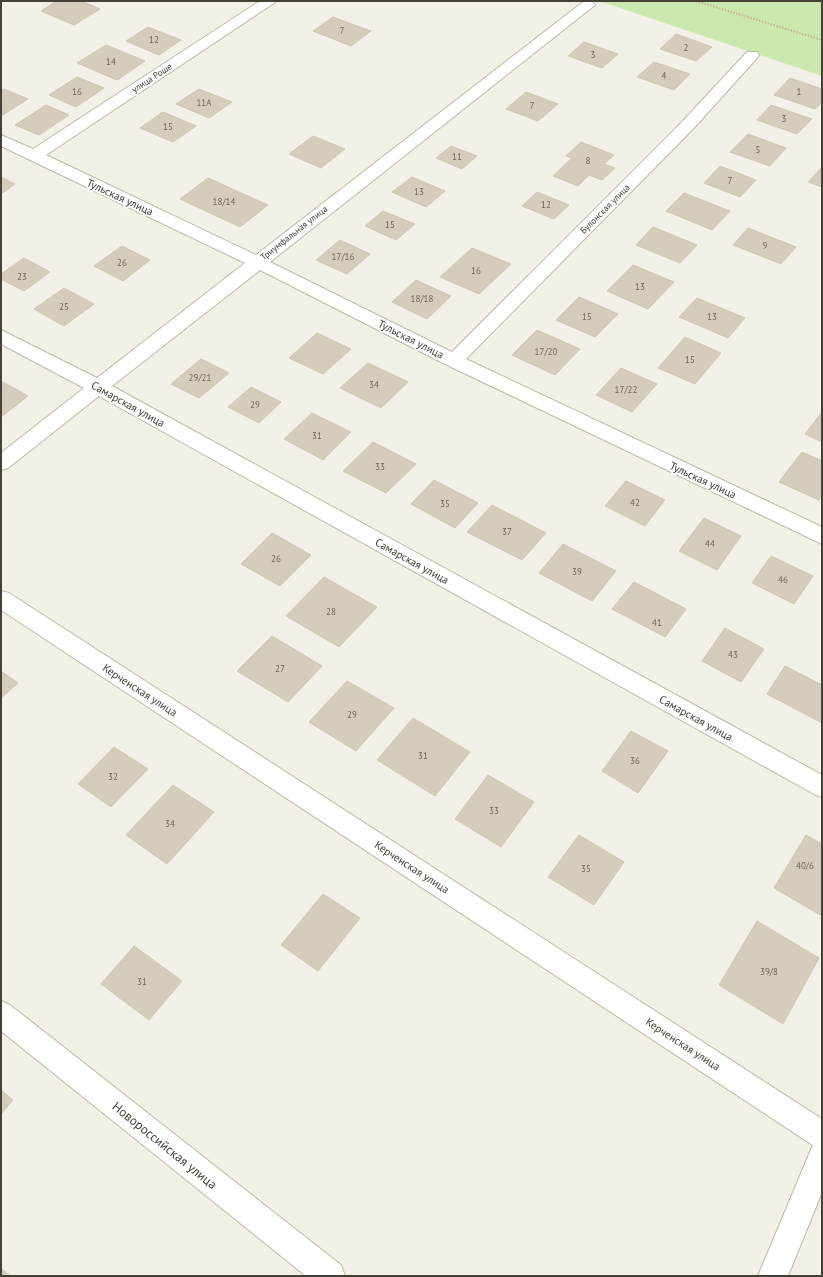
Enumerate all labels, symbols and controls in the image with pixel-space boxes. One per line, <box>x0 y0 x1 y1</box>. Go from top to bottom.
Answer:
house number: 7 <box>340 25 345 36</box>
house number: 12 <box>149 34 159 45</box>
house number: 2 <box>684 42 689 53</box>
house number: 3 <box>591 49 596 60</box>
house number: 14 <box>106 56 116 67</box>
street label: улица Роше <box>129 60 174 95</box>
house number: 4 <box>662 70 667 81</box>
house number: 16 <box>72 86 82 97</box>
house number: 1 <box>797 86 802 97</box>
house number: 11А <box>196 97 212 108</box>
house number: 7 <box>530 100 535 111</box>
house number: 3 <box>782 113 787 124</box>
house number: 15 <box>163 121 173 132</box>
house number: 5 <box>756 144 761 155</box>
house number: 11 <box>452 151 462 162</box>
house number: 8 <box>586 155 591 166</box>
street label: Тульская улица <box>84 175 156 219</box>
house number: 7 <box>728 175 733 186</box>
street label: Булонская улица <box>578 182 632 236</box>
house number: 13 <box>414 186 424 197</box>
house number: 18/14 <box>213 196 235 207</box>
house number: 12 <box>541 199 551 210</box>
street label: Триумфальная улица <box>258 203 329 262</box>
house number: 15 <box>385 219 395 230</box>
house number: 9 <box>763 240 768 251</box>
house number: 17/16 <box>332 251 354 262</box>
house number: 26 <box>117 257 127 268</box>
house number: 16 <box>471 265 481 276</box>
house number: 23 <box>17 271 27 282</box>
house number: 13 <box>635 281 645 292</box>
house number: 18/18 <box>411 293 433 304</box>
house number: 25 <box>59 301 69 312</box>
house number: 15 <box>582 311 592 322</box>
house number: 13 <box>707 311 717 322</box>
street label: Тульская улица <box>376 316 446 362</box>
house number: 17/20 <box>535 346 557 357</box>
house number: 15 <box>685 354 695 365</box>
house number: 29/21 <box>189 372 211 383</box>
street label: Самарская улица <box>89 378 167 430</box>
house number: 34 <box>369 379 379 390</box>
house number: 17/22 <box>615 384 637 395</box>
house number: 29 <box>250 399 260 410</box>
house number: 31 <box>312 430 322 441</box>
street label: Тульская улица <box>667 458 739 502</box>
house number: 33 <box>375 461 385 472</box>
house number: 42 <box>630 497 640 508</box>
house number: 35 <box>440 498 450 509</box>
house number: 37 <box>502 526 512 537</box>
street label: Самарская улица <box>373 535 451 587</box>
house number: 44 <box>705 538 715 549</box>
house number: 26 <box>271 553 281 564</box>
house number: 39 <box>572 566 582 577</box>
house number: 46 <box>778 574 788 585</box>
house number: 28 <box>326 606 336 617</box>
house number: 41 <box>652 617 662 628</box>
house number: 43 <box>728 649 738 660</box>
street label: Керченская улица <box>100 661 180 719</box>
house number: 27 <box>275 663 285 674</box>
street label: Самарская улица <box>657 692 735 744</box>
house number: 29 <box>347 709 357 720</box>
house number: 31 <box>418 750 428 761</box>
house number: 36 <box>630 755 640 766</box>
house number: 32 <box>108 771 118 782</box>
house number: 33 <box>489 805 499 816</box>
house number: 34 <box>165 818 175 829</box>
street label: Керченская улица <box>372 838 452 896</box>
house number: 40/6 <box>796 860 814 871</box>
house number: 35 <box>581 863 591 874</box>
house number: 39/8 <box>760 966 778 977</box>
house number: 31 <box>137 976 147 987</box>
street label: Керченская улица <box>643 1015 723 1073</box>
street label: Новороссийская улица <box>109 1098 221 1193</box>

